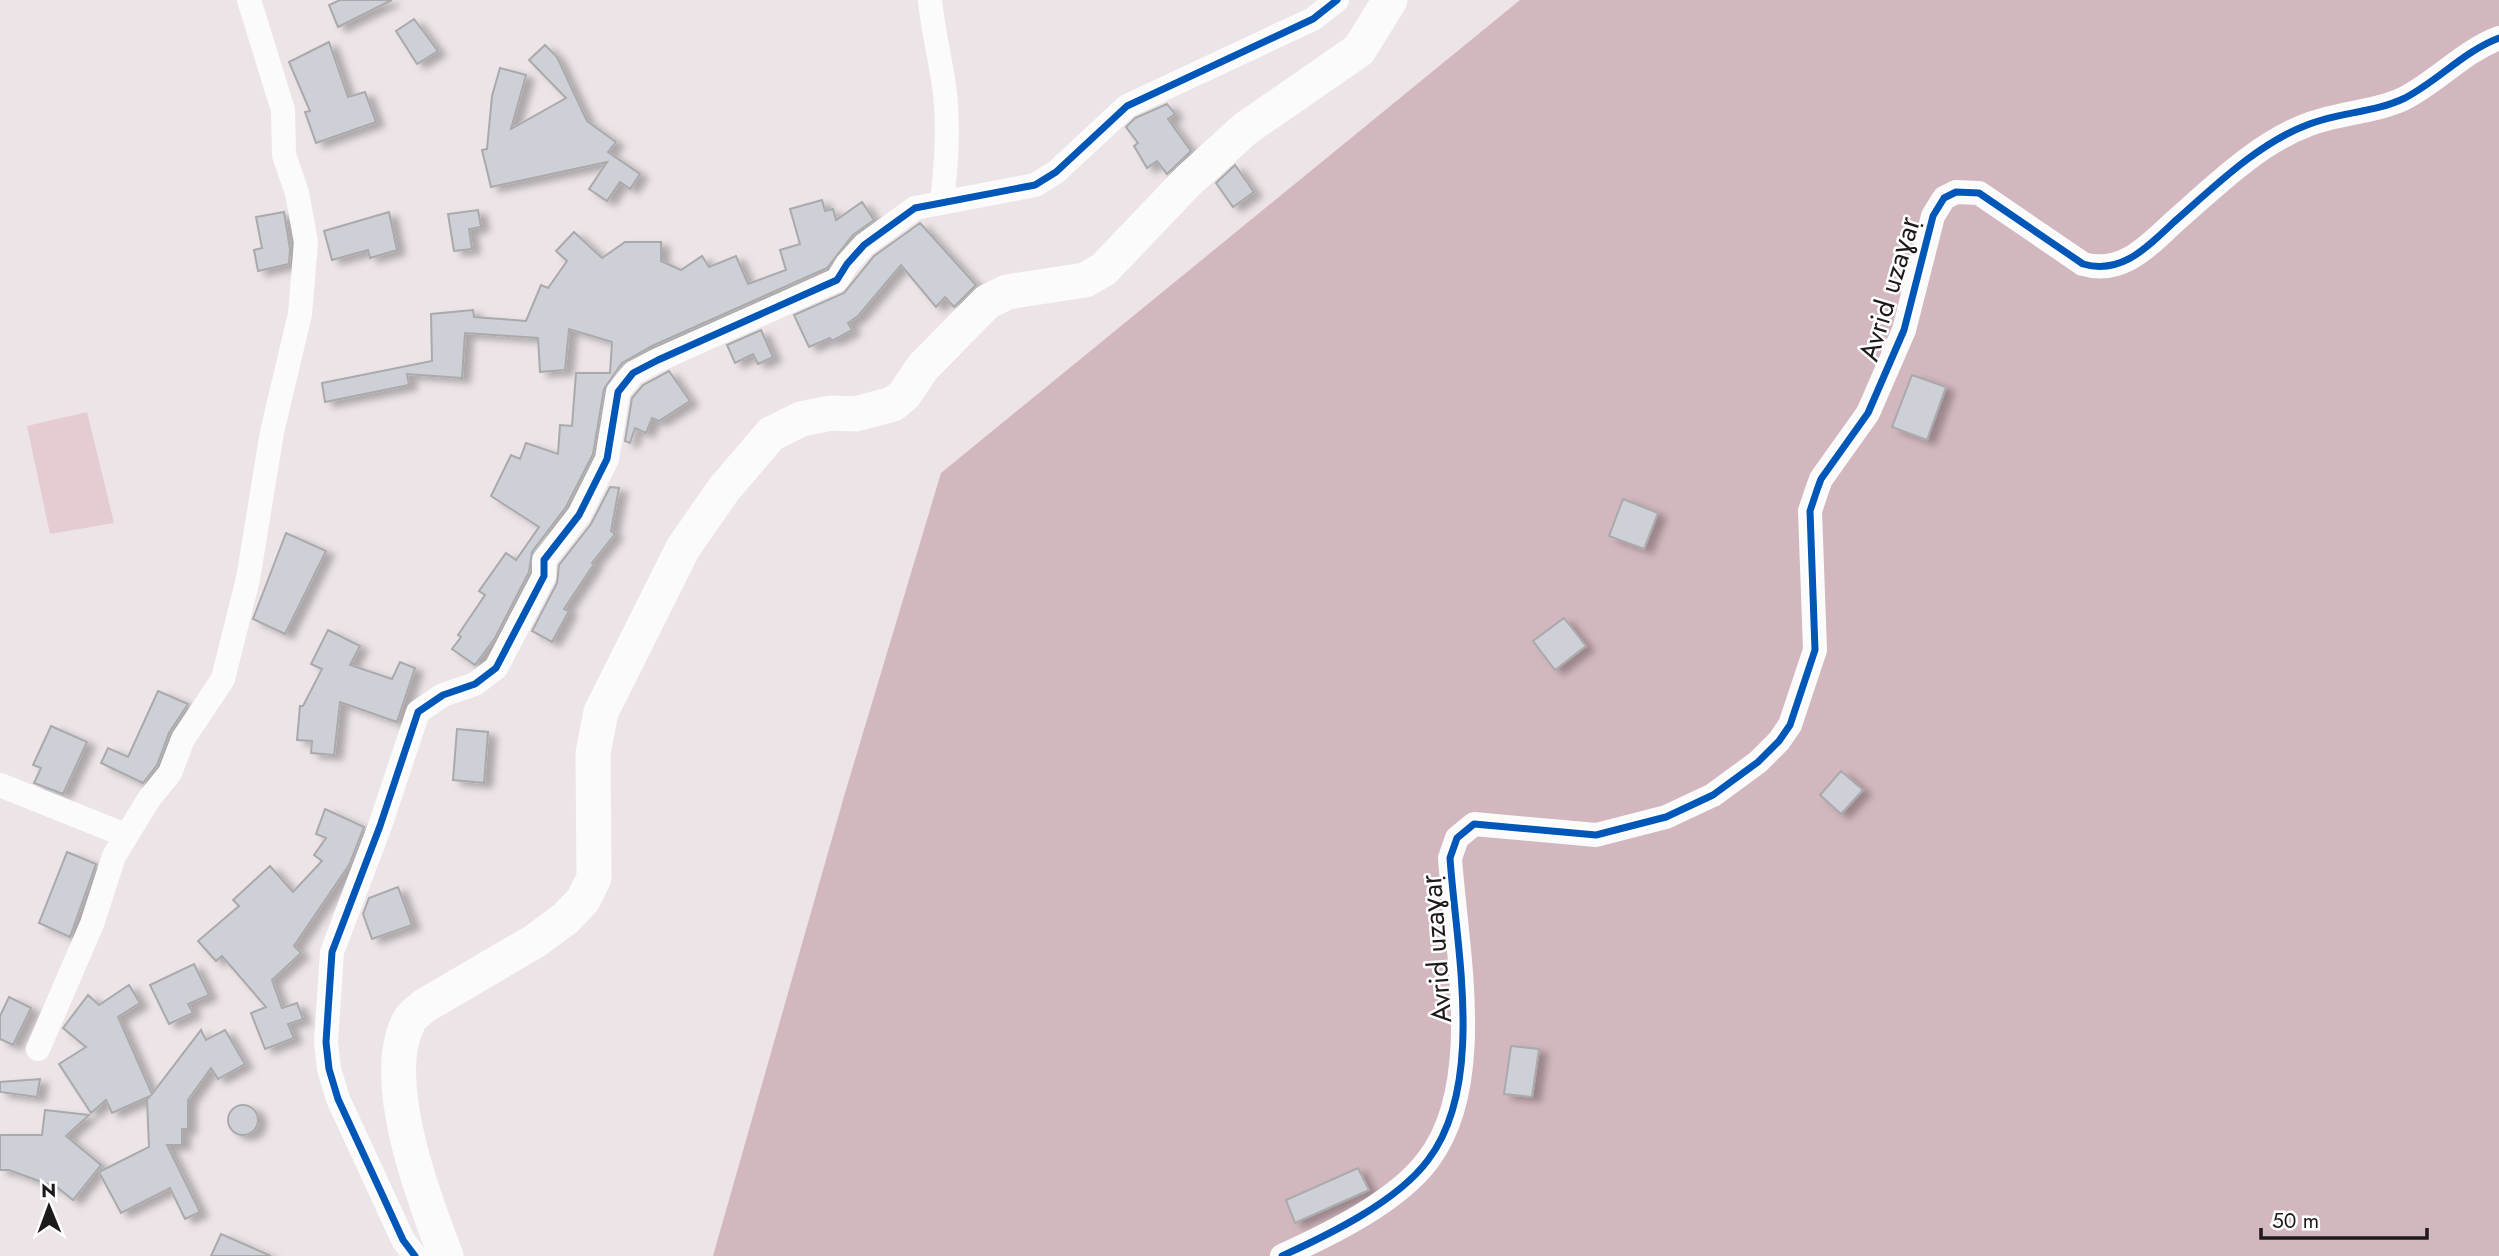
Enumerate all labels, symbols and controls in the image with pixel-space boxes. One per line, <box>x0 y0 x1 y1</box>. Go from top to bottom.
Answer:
street label: Avrid uzaɣaṛ <box>1848 212 1931 366</box>
street label: Avrid uzaɣaṛ <box>1411 873 1462 1024</box>
north arrow <box>14 1172 84 1242</box>
text: N <box>41 1177 56 1204</box>
scale bar <box>2261 1196 2427 1240</box>
text: 50 m <box>2272 1206 2319 1236</box>

